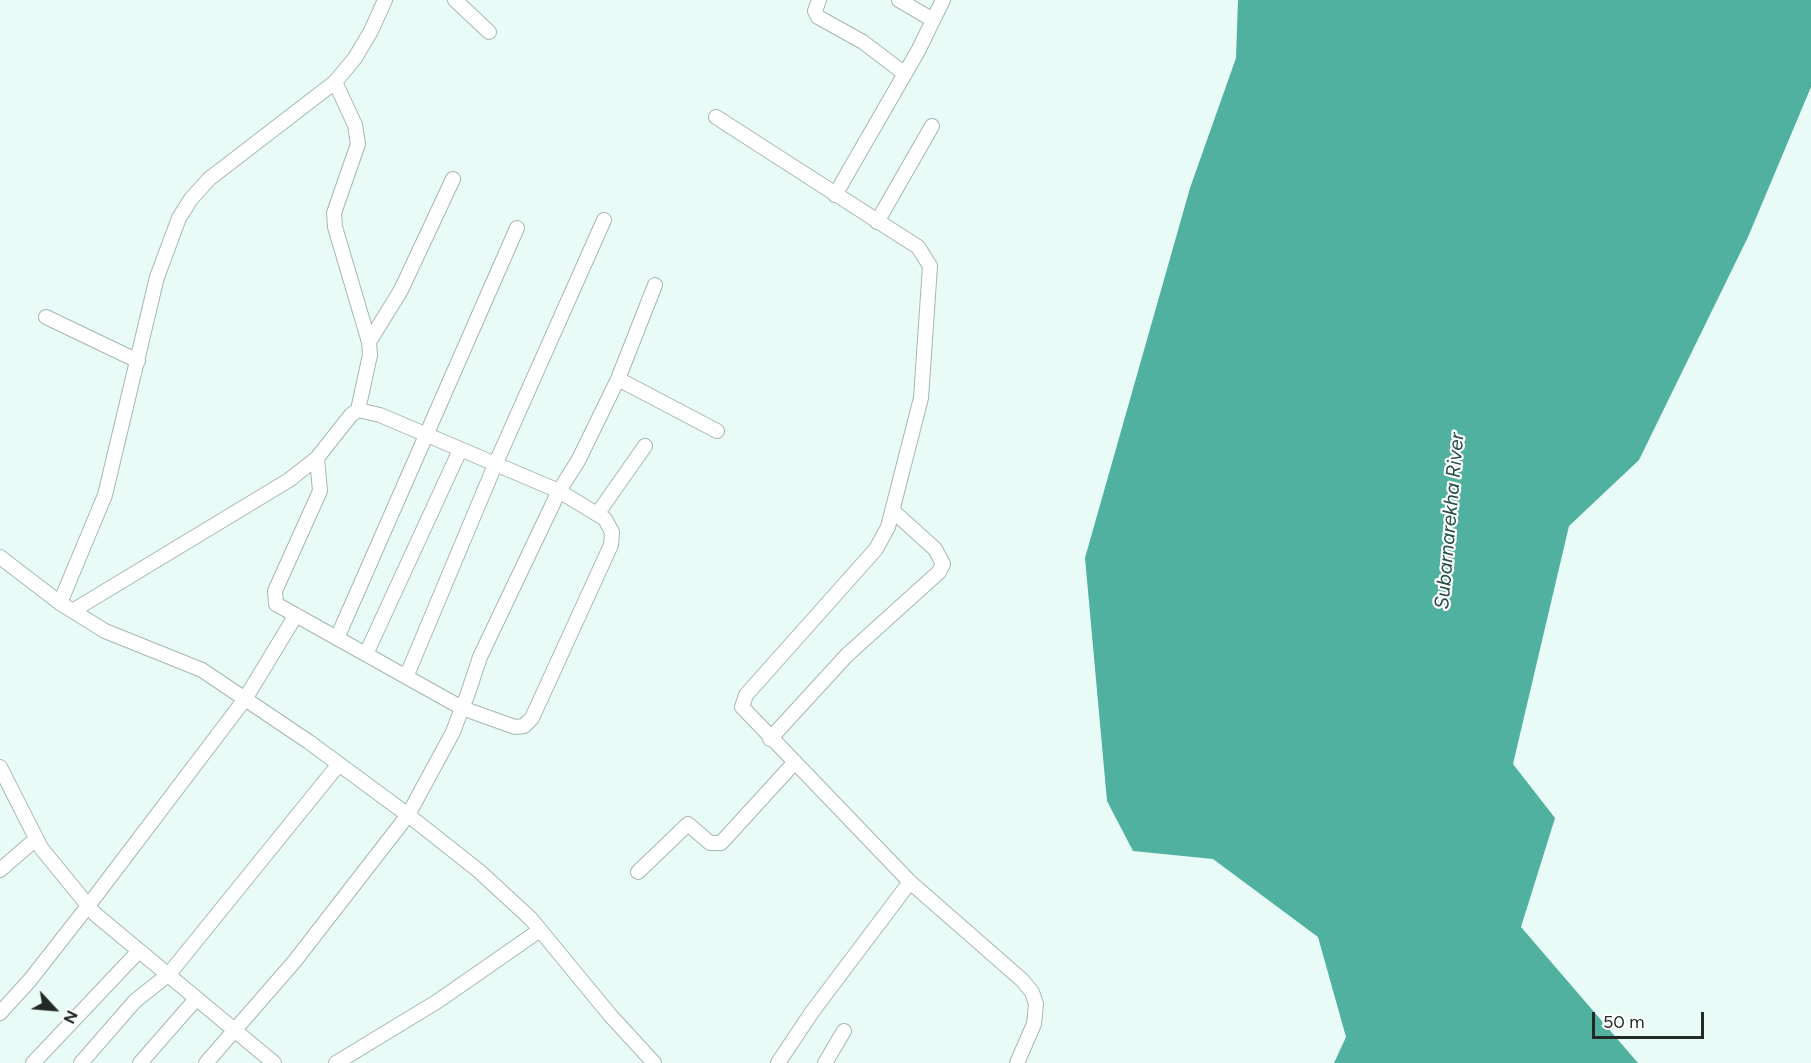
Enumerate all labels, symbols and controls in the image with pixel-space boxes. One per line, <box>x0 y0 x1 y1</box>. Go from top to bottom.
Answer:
water label: Subarnarekha River <box>1430 432 1470 610</box>
north arrow <box>24 979 84 1039</box>
scale bar <box>1595 1000 1708 1038</box>
text: N <box>59 1007 82 1027</box>
text: 50 m <box>1603 1011 1645 1033</box>

